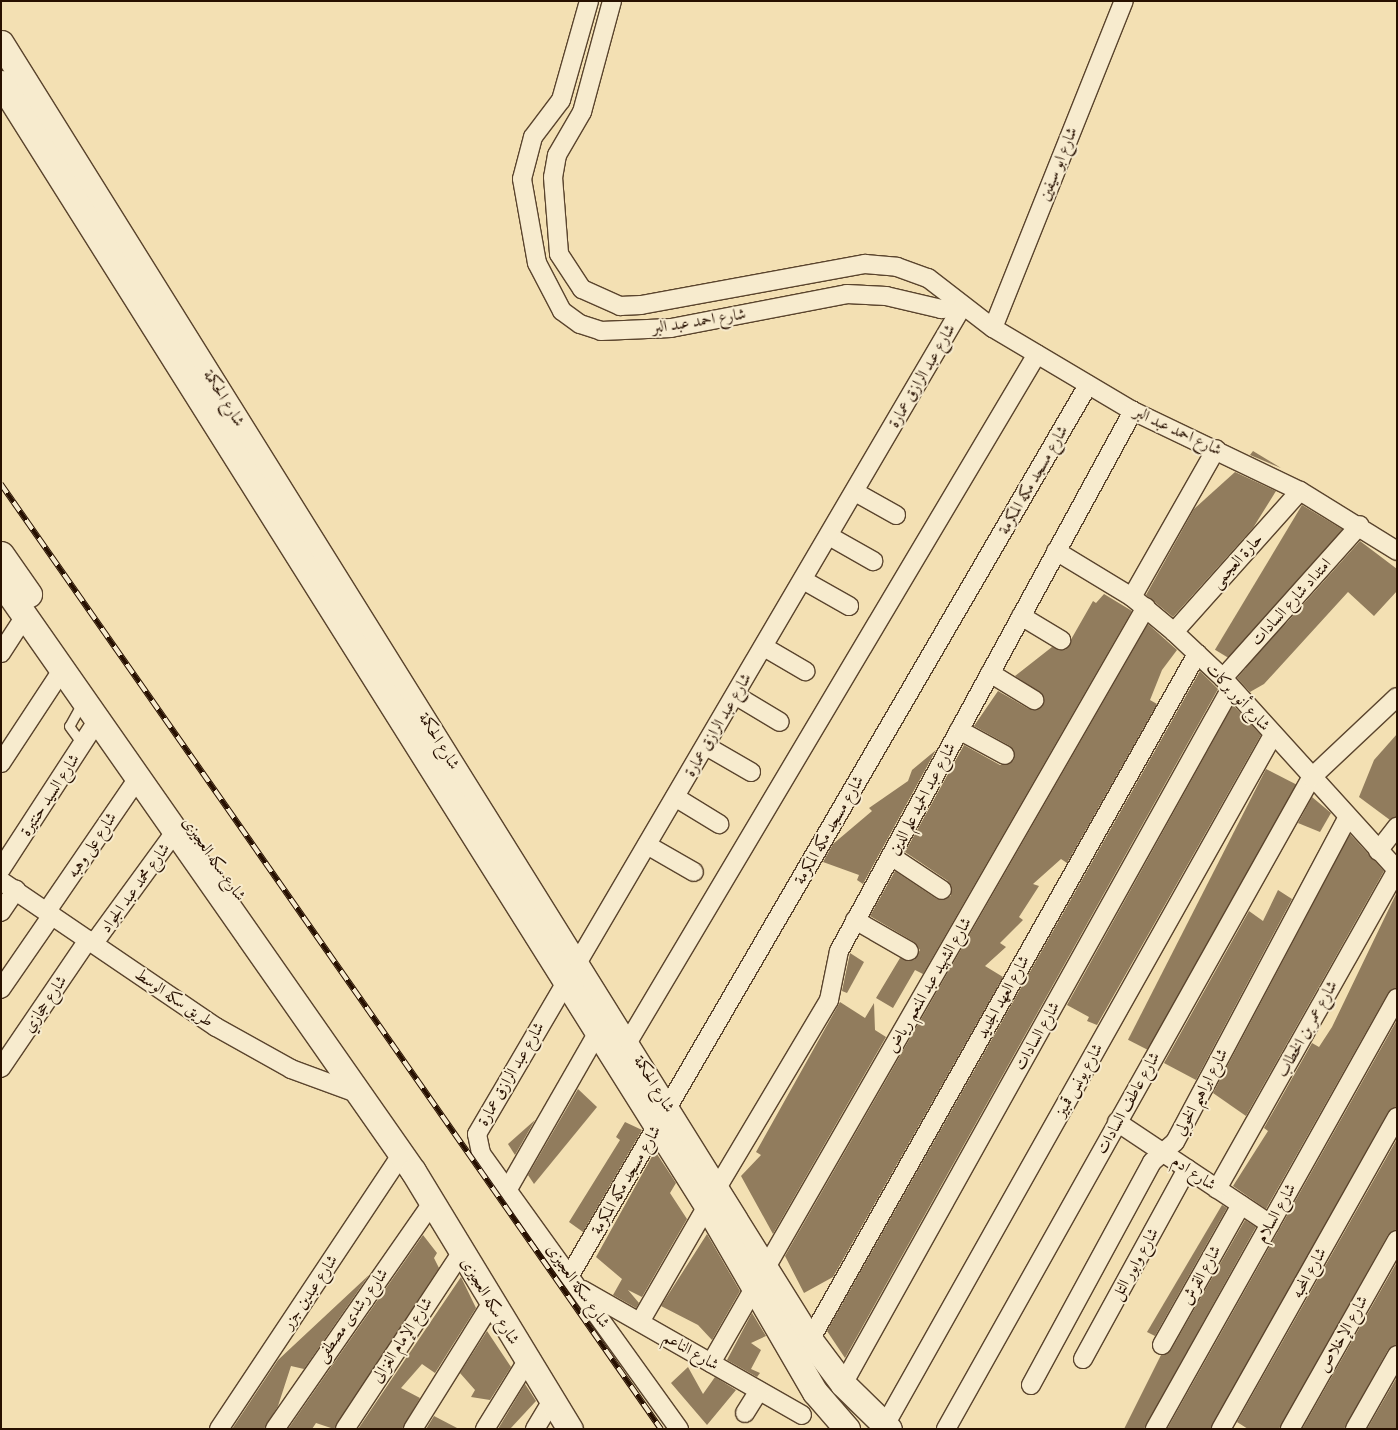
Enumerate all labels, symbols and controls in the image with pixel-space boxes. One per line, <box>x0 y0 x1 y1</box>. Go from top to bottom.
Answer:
street label: شارع ابو سيفين <box>1035 124 1081 204</box>
street label: شارع احمد عبد البر <box>651 304 747 338</box>
street label: شارع عبد الرازق عمارة <box>885 321 959 431</box>
street label: شارع الحكمة <box>199 366 249 430</box>
street label: شارع احمد عبد البر <box>1131 402 1225 460</box>
street label: شارع مسجد مكه المكرمة <box>994 422 1072 538</box>
street label: حارة العجمى <box>1207 529 1267 593</box>
street label: امتداد شارع السادات <box>1247 554 1335 650</box>
street label: شارع أنور بركات <box>1202 659 1274 735</box>
street label: شارع عبد الرازق عمارة <box>681 670 755 780</box>
street label: شارع الحكمة <box>414 709 464 773</box>
street label: شارع عبد الحميد علم الدين <box>884 740 960 858</box>
street label: شارع السيد حنتيرة <box>16 750 84 840</box>
street label: شارع مسجد مكه المكرمة <box>790 772 868 888</box>
street label: شارع على وهبه <box>63 809 121 881</box>
street label: شارع سكه العجيزى <box>178 813 250 905</box>
street label: شارع محمد عبد الجواد <box>96 840 174 936</box>
street label: شارع الشهيد عبد المنعم رياض <box>882 914 976 1056</box>
street label: شارع العهد الجديد <box>972 952 1034 1042</box>
street label: طريق سكه الوسط <box>131 965 217 1031</box>
street label: شارع حجازي <box>19 972 71 1036</box>
street label: شارع عمر بن الخطاب <box>1273 977 1341 1081</box>
street label: شارع السادات <box>1010 998 1064 1074</box>
street label: شارع عبد الرازق عمارة <box>474 1019 548 1129</box>
street label: شارع يونس قمبيز <box>1051 1040 1107 1120</box>
street label: شارع ابراهيم الخولي <box>1170 1045 1232 1139</box>
street label: شارع عاطف السادات <box>1092 1048 1164 1158</box>
street label: شارع الحكمة <box>629 1052 679 1116</box>
street label: شارع مسجد مكه المكرمة <box>587 1122 665 1238</box>
street label: شارع ادم <box>1168 1151 1220 1195</box>
street label: شارع السلام <box>1252 1180 1300 1246</box>
street label: شارع وابور التل <box>1107 1224 1163 1304</box>
street label: شارع سكة العجيزى <box>542 1240 614 1332</box>
street label: شارع القرش <box>1177 1242 1225 1308</box>
street label: شارع المحبه <box>1287 1244 1331 1302</box>
street label: شارع عبدين جزر <box>278 1251 342 1333</box>
street label: شارع سكه العجيزى <box>457 1254 523 1348</box>
street label: شارع رشدى مصطفى <box>312 1265 392 1365</box>
street label: شارع الإخلاص <box>1314 1292 1372 1376</box>
street label: شارع الإمام الغزالى <box>367 1294 437 1386</box>
street label: شارع الناعم <box>660 1327 722 1375</box>

